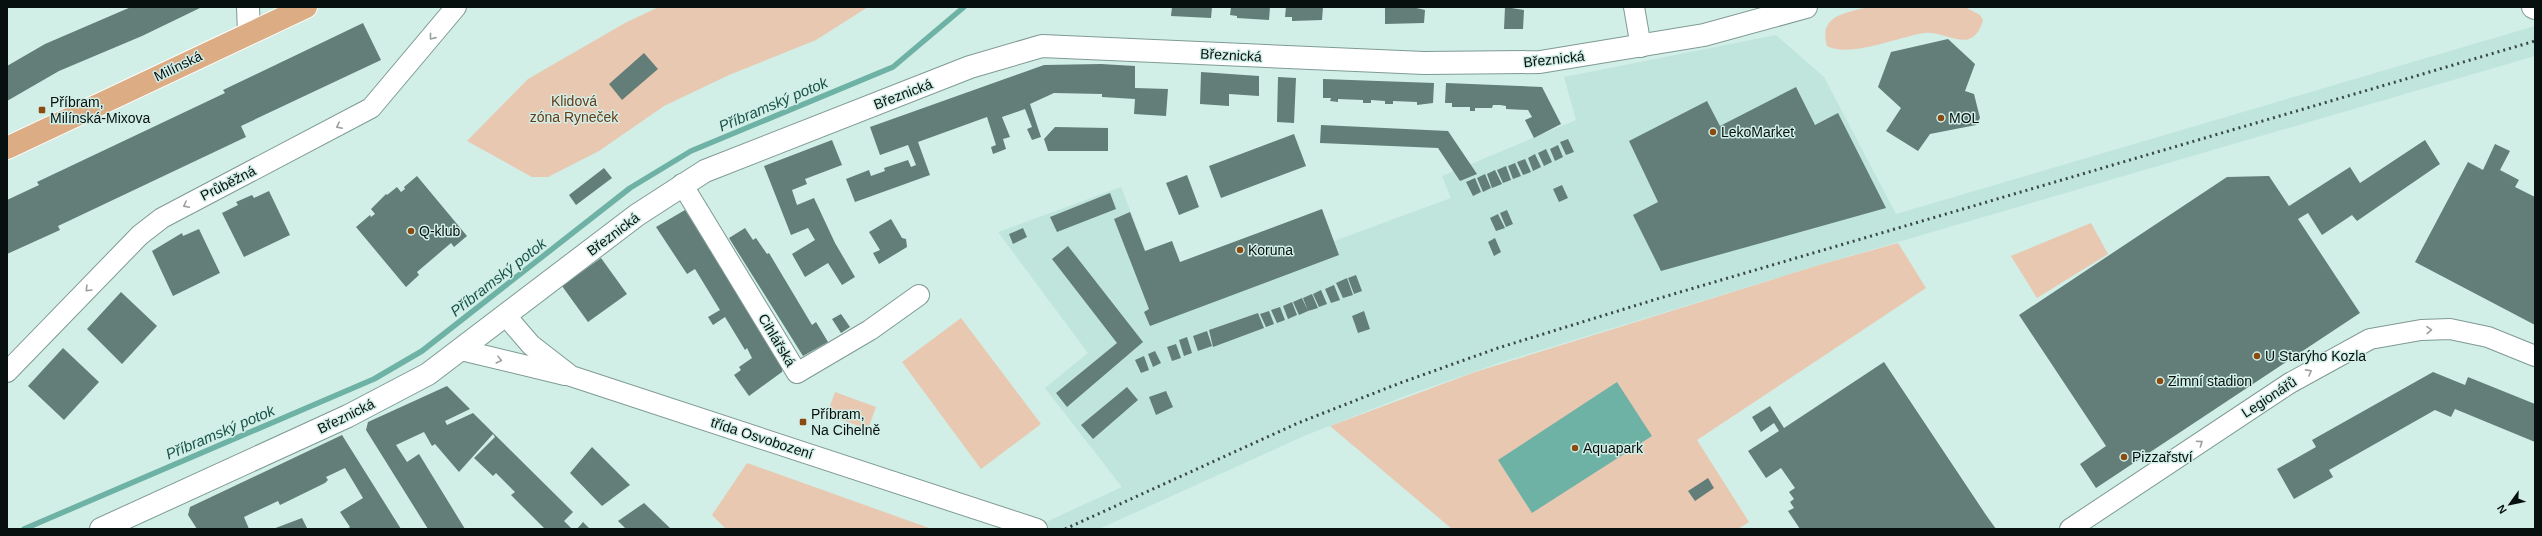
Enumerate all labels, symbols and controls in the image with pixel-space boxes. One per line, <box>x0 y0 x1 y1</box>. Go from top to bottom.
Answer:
one-way arrow <box>429 33 436 40</box>
street label: Březnická <box>1200 45 1262 65</box>
street label: Milínská <box>151 47 205 84</box>
street label: Březnická <box>1523 48 1586 70</box>
water label: Příbramský potok <box>716 73 831 135</box>
street label: Březnická <box>871 75 935 112</box>
park label: Klidová zóna Ryneček <box>530 93 619 125</box>
place label: Příbram, Milínská-Mixova <box>50 94 151 126</box>
marker: Příbram, Milínská-Mixova <box>37 105 47 115</box>
place label: MOL <box>1949 110 1980 126</box>
marker: MOL <box>1936 113 1946 123</box>
one-way arrow <box>336 121 343 129</box>
place label: LekoMarket <box>1721 124 1794 140</box>
marker: LekoMarket <box>1708 127 1718 137</box>
street label: Průběžná <box>198 162 259 204</box>
one-way arrow <box>183 200 190 208</box>
street label: Březnická <box>584 209 643 259</box>
place label: Q-klub <box>419 223 460 239</box>
marker: Q-klub <box>406 226 416 236</box>
water label: Příbramský potok <box>447 233 550 320</box>
place label: Koruna <box>1248 242 1293 258</box>
marker: Koruna <box>1235 245 1245 255</box>
one-way arrow <box>85 284 93 292</box>
street label: Cihlářská <box>755 311 799 369</box>
one-way arrow <box>2426 326 2432 334</box>
place label: U Starýho Kozla <box>2265 348 2366 364</box>
marker: U Starýho Kozla <box>2252 351 2262 361</box>
one-way arrow <box>495 355 502 363</box>
one-way arrow <box>2305 370 2312 377</box>
place label: Zimní stadion <box>2168 373 2252 389</box>
street label: Legionářů <box>2239 373 2299 421</box>
marker: Zimní stadion <box>2155 376 2165 386</box>
street label: Březnická <box>315 395 377 437</box>
water label: Příbramský potok <box>163 401 278 463</box>
place label: Příbram, Na Cihelně <box>811 406 880 438</box>
street label: třída Osvobození <box>709 414 815 462</box>
marker: Příbram, Na Cihelně <box>798 417 808 427</box>
place label: Aquapark <box>1583 440 1644 456</box>
one-way arrow <box>2195 440 2202 447</box>
marker: Aquapark <box>1570 443 1580 453</box>
place label: Pizzařství <box>2132 449 2193 465</box>
marker: Pizzařství <box>2119 452 2129 462</box>
north arrow <box>2490 484 2530 524</box>
text: N <box>2494 503 2509 516</box>

